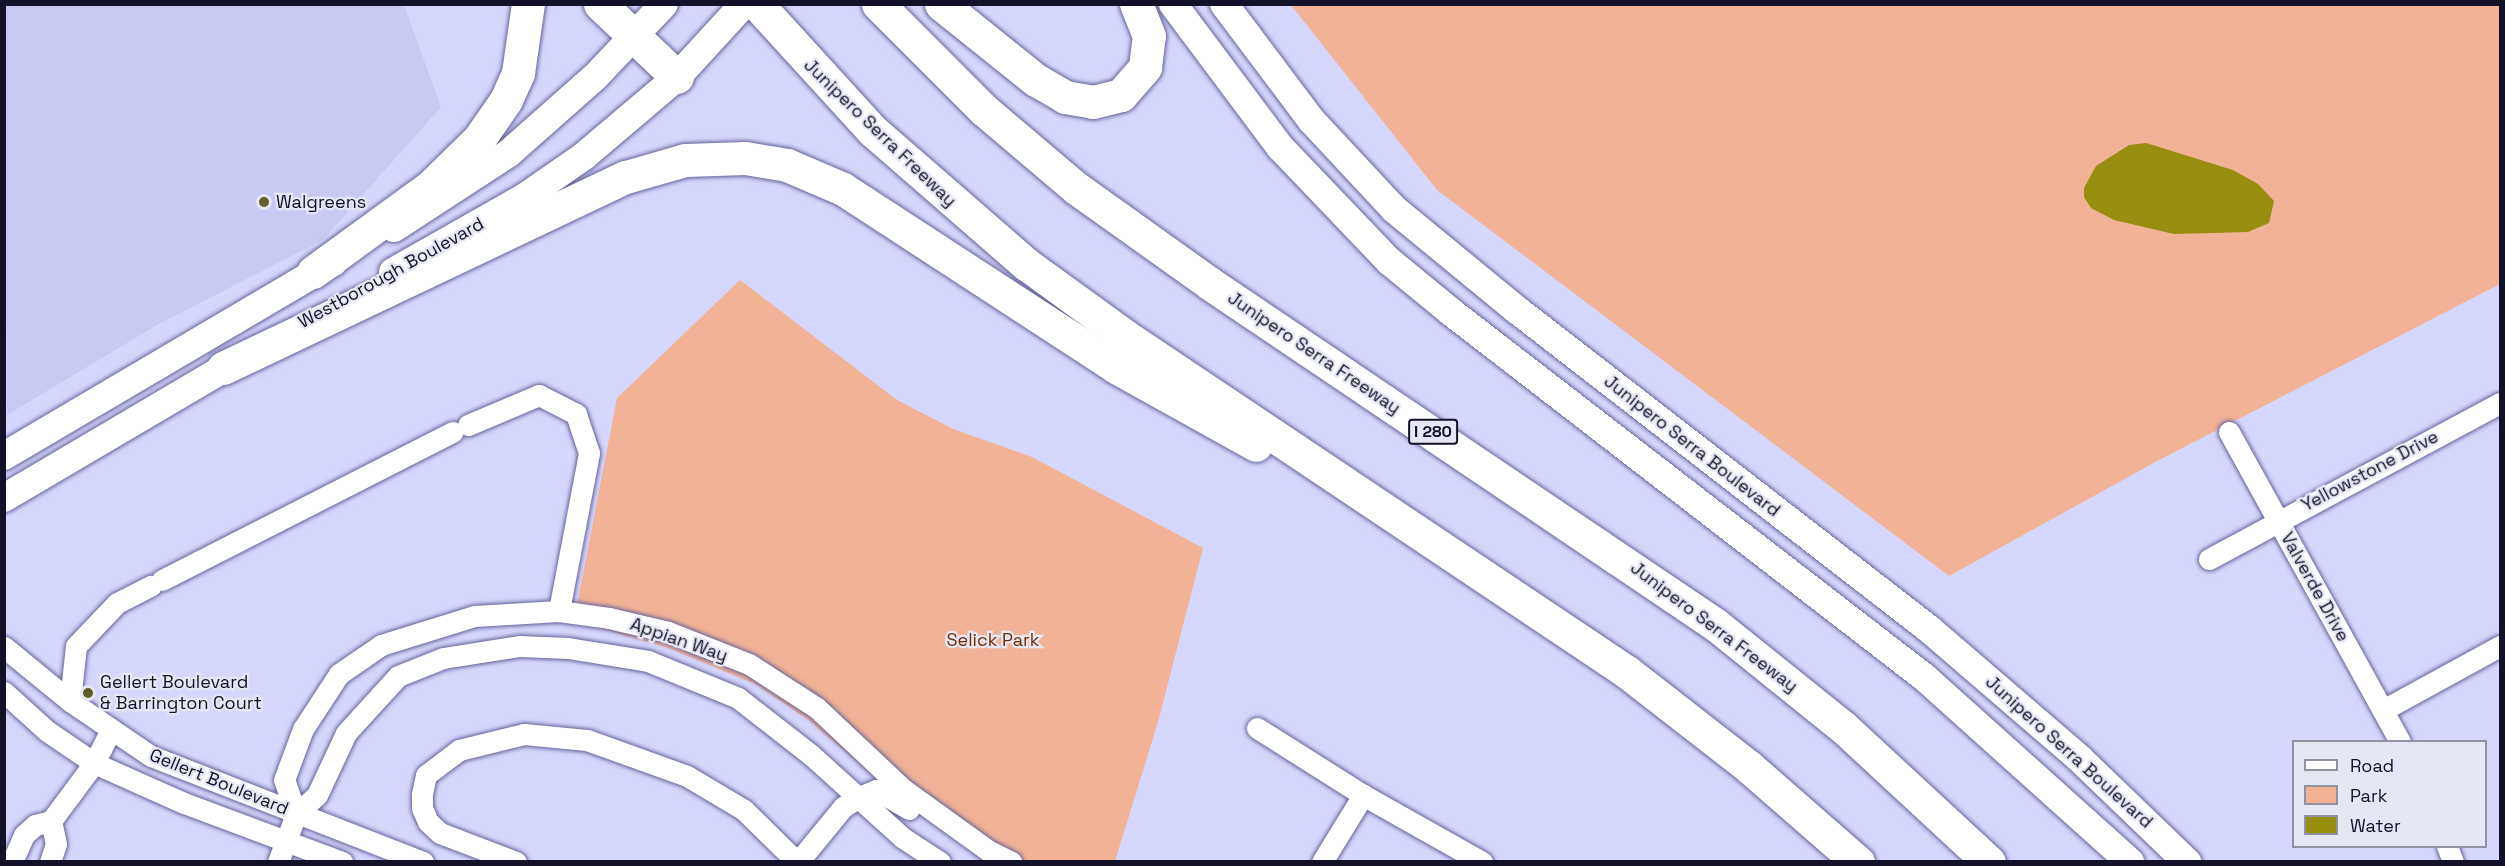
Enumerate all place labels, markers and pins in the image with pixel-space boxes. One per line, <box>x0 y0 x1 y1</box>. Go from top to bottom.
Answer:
place label: Walgreens <box>276 191 366 213</box>
marker: Walgreens <box>257 195 271 209</box>
place label: Gellert Boulevard & Barrington Court <box>100 672 262 714</box>
marker: Gellert Boulevard & Barrington Court <box>81 686 95 700</box>

